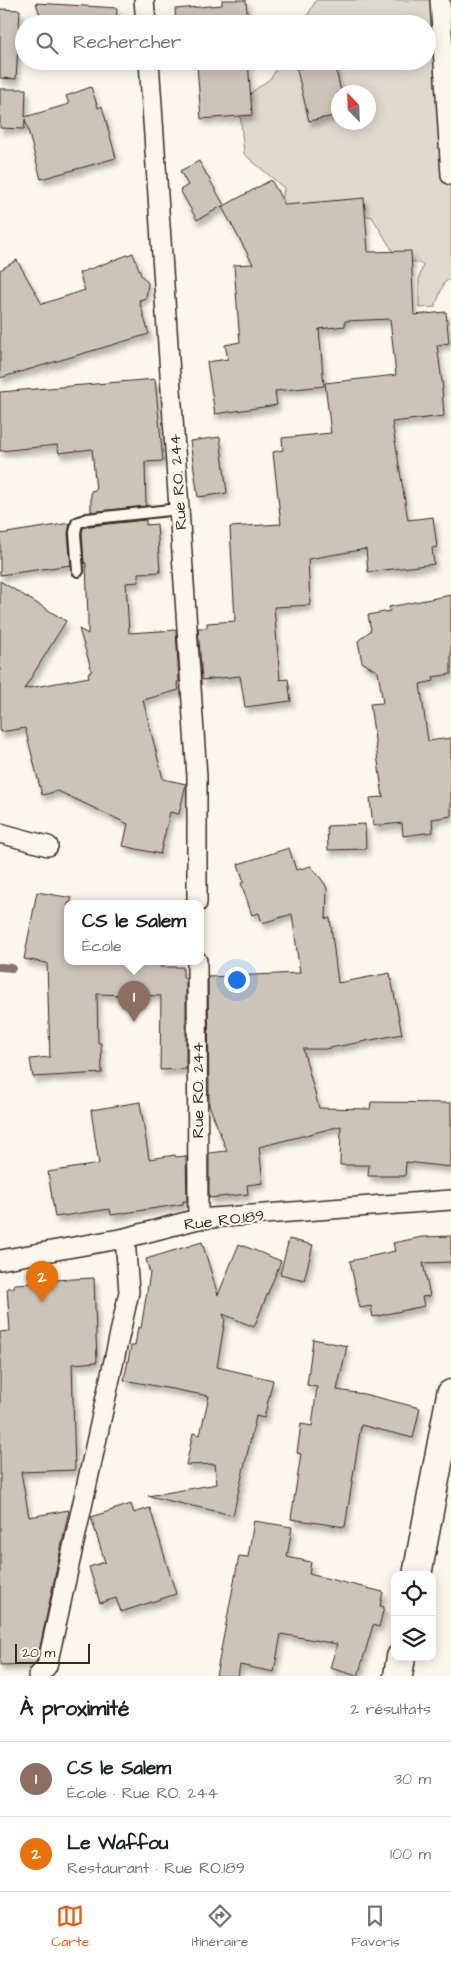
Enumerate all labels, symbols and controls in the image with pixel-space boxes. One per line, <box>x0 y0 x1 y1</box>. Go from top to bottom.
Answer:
search box <box>15 15 436 70</box>
icon: search <box>33 29 61 57</box>
text: Rechercher <box>73 29 181 56</box>
north arrow <box>331 85 376 130</box>
street label: Rue RO. 244 <box>164 433 192 531</box>
popup <box>64 900 204 965</box>
text: CS le Salem <box>82 908 186 935</box>
text: École <box>82 935 122 957</box>
your location <box>224 967 250 993</box>
pin: 1 <box>118 981 150 1022</box>
street label: Rue RO. 244 <box>187 1042 209 1138</box>
street label: Rue RO.189 <box>183 1204 265 1236</box>
pin: 2 <box>26 1261 58 1302</box>
map controls <box>391 1571 436 1661</box>
button: locate <box>391 1571 436 1616</box>
button: layers <box>391 1616 436 1661</box>
scale bar <box>15 1641 90 1664</box>
text: 20 m <box>22 1643 55 1663</box>
text: À proximité <box>20 1694 129 1723</box>
text: 2 résultats <box>350 1698 431 1720</box>
text: CS le Salem <box>67 1755 171 1782</box>
text: 1 <box>35 1768 37 1790</box>
text: 30 m <box>394 1768 431 1790</box>
text: École · Rue RO. 244 <box>67 1782 218 1804</box>
text: Le Waffou <box>67 1830 168 1857</box>
text: 2 <box>31 1843 41 1865</box>
text: 100 m <box>390 1843 431 1865</box>
text: Restaurant · Rue RO.189 <box>67 1857 245 1879</box>
tab: Carte <box>51 1902 89 1952</box>
tab: Itinéraire <box>192 1902 248 1952</box>
tab: Favoris <box>351 1902 400 1952</box>

